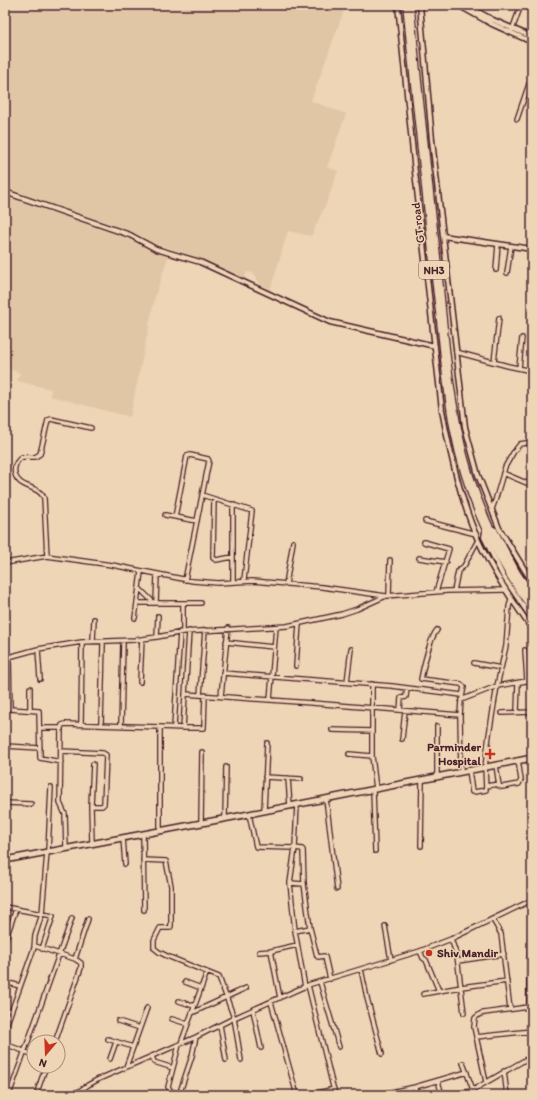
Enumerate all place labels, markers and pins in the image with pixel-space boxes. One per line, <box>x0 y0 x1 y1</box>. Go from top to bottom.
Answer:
place label: Parminder Hospital <box>427 740 482 769</box>
marker: Parminder Hospital <box>484 748 496 760</box>
place label: Shiv Mandir <box>437 946 499 960</box>
marker: Shiv Mandir <box>424 948 434 958</box>

